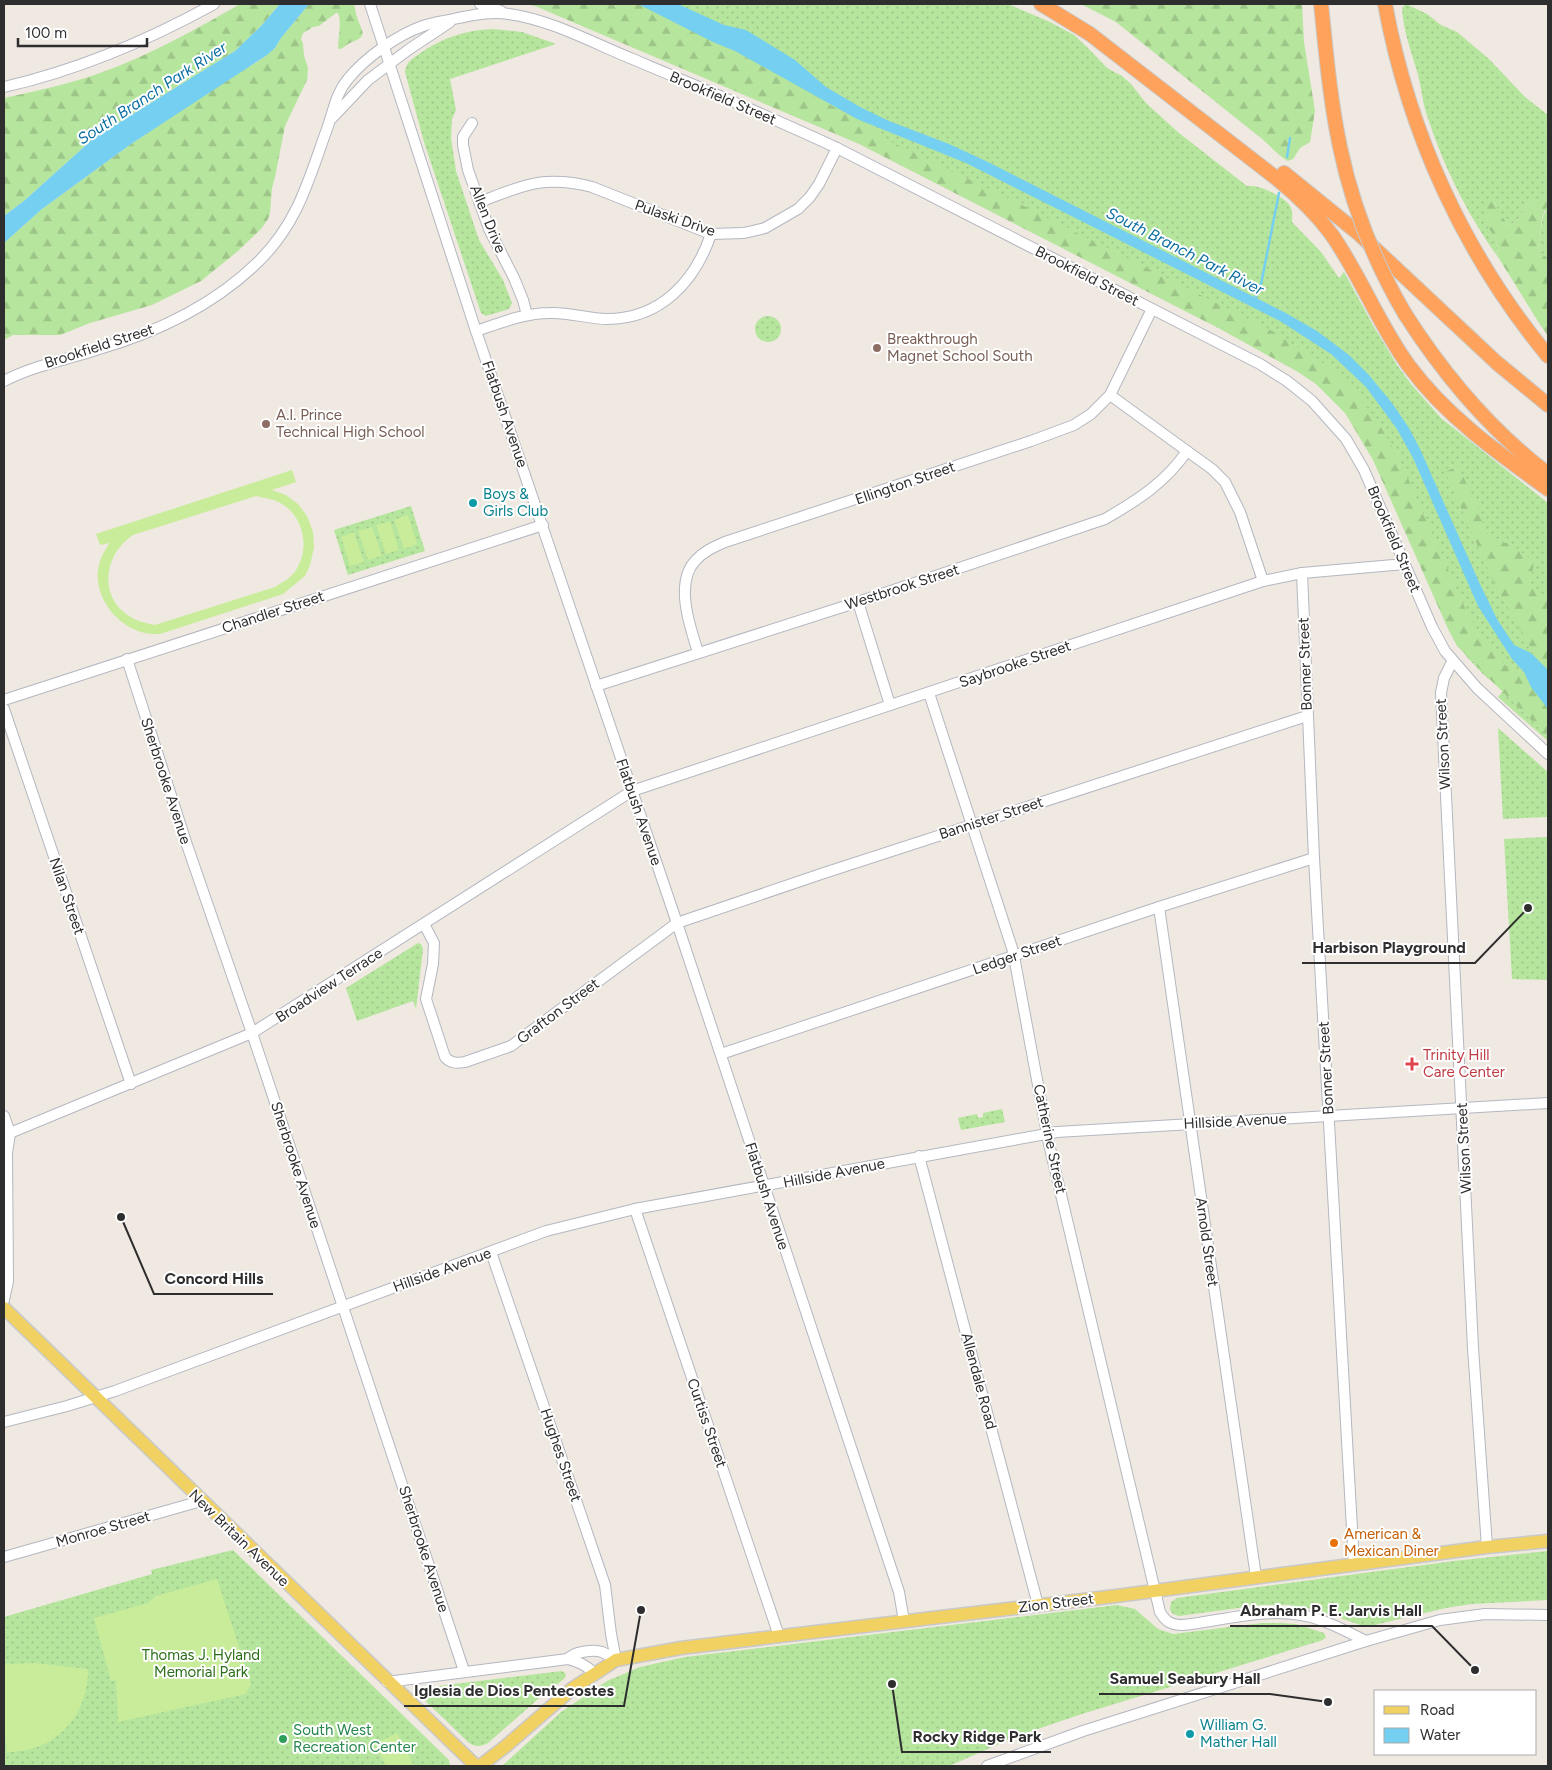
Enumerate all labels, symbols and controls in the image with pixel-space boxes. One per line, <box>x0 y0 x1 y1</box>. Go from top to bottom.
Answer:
scale bar <box>18 15 146 47</box>
text: 100 m <box>25 24 67 42</box>
water label: South Branch Park River <box>74 37 231 148</box>
street label: Brookfield Street <box>667 67 779 129</box>
street label: Allen Drive <box>466 182 510 256</box>
street label: Pulaski Drive <box>632 196 718 240</box>
water label: South Branch Park River <box>1103 203 1267 299</box>
street label: Brookfield Street <box>1032 242 1142 310</box>
street label: Brookfield Street <box>42 320 156 372</box>
place label: Breakthrough Magnet School South <box>887 330 1033 365</box>
marker: Breakthrough Magnet School South <box>871 342 883 354</box>
street label: Flatbush Avenue <box>478 358 532 470</box>
place label: A.I. Prince Technical High School <box>276 406 425 441</box>
marker: A.I. Prince Technical High School <box>260 418 272 430</box>
street label: Ellington Street <box>853 457 958 509</box>
street label: Brookfield Street <box>1363 483 1425 595</box>
place label: Boys & Girls Club <box>483 485 548 520</box>
marker: Boys & Girls Club <box>467 497 479 509</box>
street label: Westbrook Street <box>843 560 962 614</box>
street label: Chandler Street <box>220 587 327 637</box>
street label: Bonner Street <box>1294 617 1316 711</box>
street label: Saybrooke Street <box>957 636 1074 692</box>
street label: Wilson Street <box>1432 698 1454 790</box>
street label: Sherbrooke Avenue <box>137 716 195 846</box>
street label: Flatbush Avenue <box>612 756 666 868</box>
street label: Bannister Street <box>937 793 1046 843</box>
street label: Nilan Street <box>45 855 89 937</box>
street label: Ledger Street <box>970 931 1064 979</box>
callout: Harbison Playground <box>1302 932 1475 963</box>
text: Harbison Playground <box>1312 938 1466 957</box>
street label: Broadview Terrace <box>272 944 386 1026</box>
street label: Grafton Street <box>513 974 603 1048</box>
street label: Bonner Street <box>1315 1020 1337 1115</box>
place label: Trinity Hill Care Center <box>1423 1046 1505 1081</box>
marker: Trinity Hill Care Center <box>1405 1057 1419 1071</box>
street label: Catherine Street <box>1030 1083 1070 1196</box>
street label: Sherbrooke Avenue <box>267 1100 325 1230</box>
street label: Wilson Street <box>1453 1102 1475 1194</box>
street label: Hillside Avenue <box>1183 1109 1287 1133</box>
street label: Flatbush Avenue <box>741 1140 793 1252</box>
street label: Hillside Avenue <box>782 1154 886 1192</box>
street label: Arnold Street <box>1192 1196 1222 1288</box>
street label: Hillside Avenue <box>390 1244 494 1296</box>
callout: Concord Hills <box>154 1263 273 1294</box>
text: Concord Hills <box>165 1269 264 1288</box>
street label: Allendale Road <box>957 1331 1001 1431</box>
street label: Curtiss Street <box>683 1376 731 1470</box>
street label: Hughes Street <box>537 1406 586 1504</box>
street label: Sherbrooke Avenue <box>395 1484 453 1614</box>
street label: New Britain Avenue <box>185 1486 293 1590</box>
street label: Monroe Street <box>54 1507 153 1551</box>
place label: American & Mexican Diner <box>1344 1525 1439 1560</box>
marker: American & Mexican Diner <box>1328 1537 1340 1549</box>
street label: Zion Street <box>1017 1589 1095 1617</box>
callout: Abraham P. E. Jarvis Hall <box>1230 1595 1432 1626</box>
text: Abraham P. E. Jarvis Hall <box>1240 1601 1422 1620</box>
park label: Thomas J. Hyland Memorial Park <box>142 1646 260 1681</box>
callout: Samuel Seabury Hall <box>1099 1663 1270 1694</box>
text: Samuel Seabury Hall <box>1109 1669 1261 1688</box>
callout: Iglesia de Dios Pentecostes <box>404 1675 624 1706</box>
text: Iglesia de Dios Pentecostes <box>414 1681 614 1700</box>
legend <box>1374 1690 1537 1755</box>
text: Road <box>1420 1701 1455 1719</box>
place label: William G. Mather Hall <box>1200 1716 1277 1751</box>
place label: South West Recreation Center <box>293 1721 416 1756</box>
callout: Rocky Ridge Park <box>902 1721 1051 1752</box>
text: Water <box>1420 1726 1460 1744</box>
text: Rocky Ridge Park <box>913 1727 1042 1746</box>
marker: William G. Mather Hall <box>1184 1728 1196 1740</box>
marker: South West Recreation Center <box>277 1733 289 1745</box>

